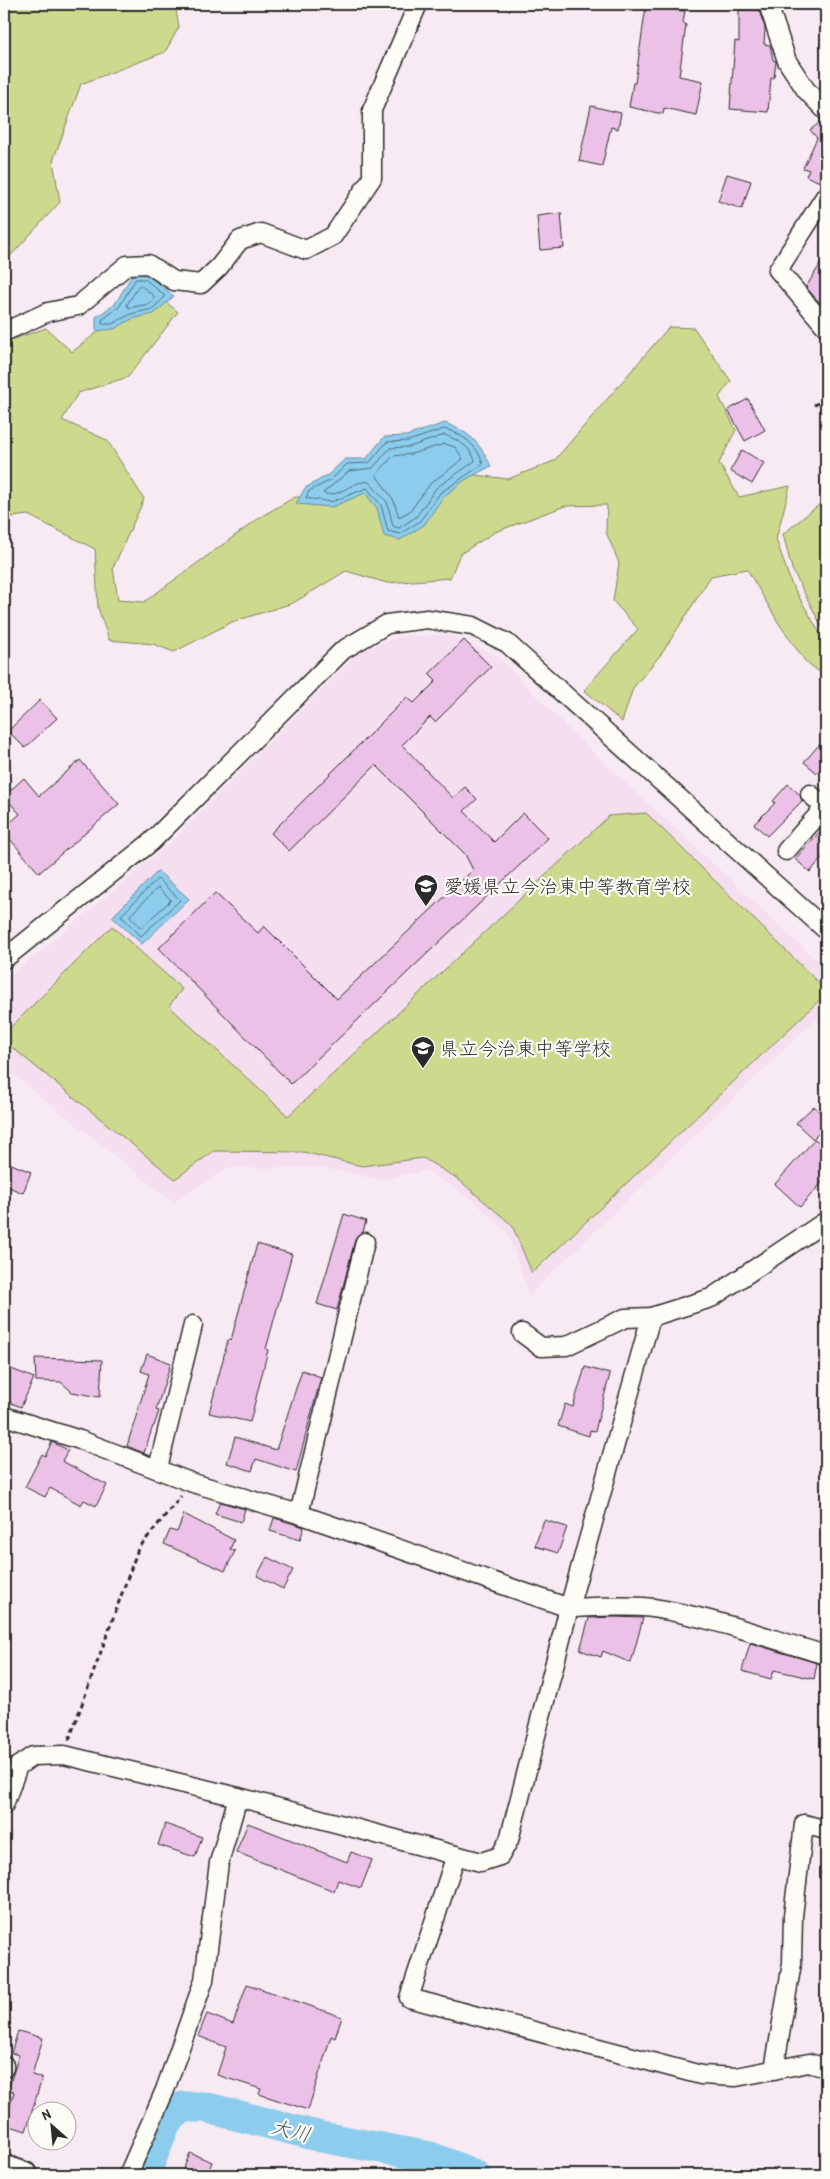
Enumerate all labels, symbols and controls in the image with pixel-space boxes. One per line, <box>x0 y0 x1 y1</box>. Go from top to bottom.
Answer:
school or university icon: 愛媛県立今治東中等教育学校 <box>413 873 439 907</box>
place label: 愛媛県立今治東中等教育学校 <box>444 873 691 899</box>
school or university icon: 県立今治東中等学校 <box>410 1035 436 1069</box>
place label: 県立今治東中等学校 <box>440 1035 611 1061</box>
north arrow <box>28 2102 78 2152</box>
text: N <box>38 2104 54 2124</box>
water label: 大川 <box>268 2112 314 2148</box>

